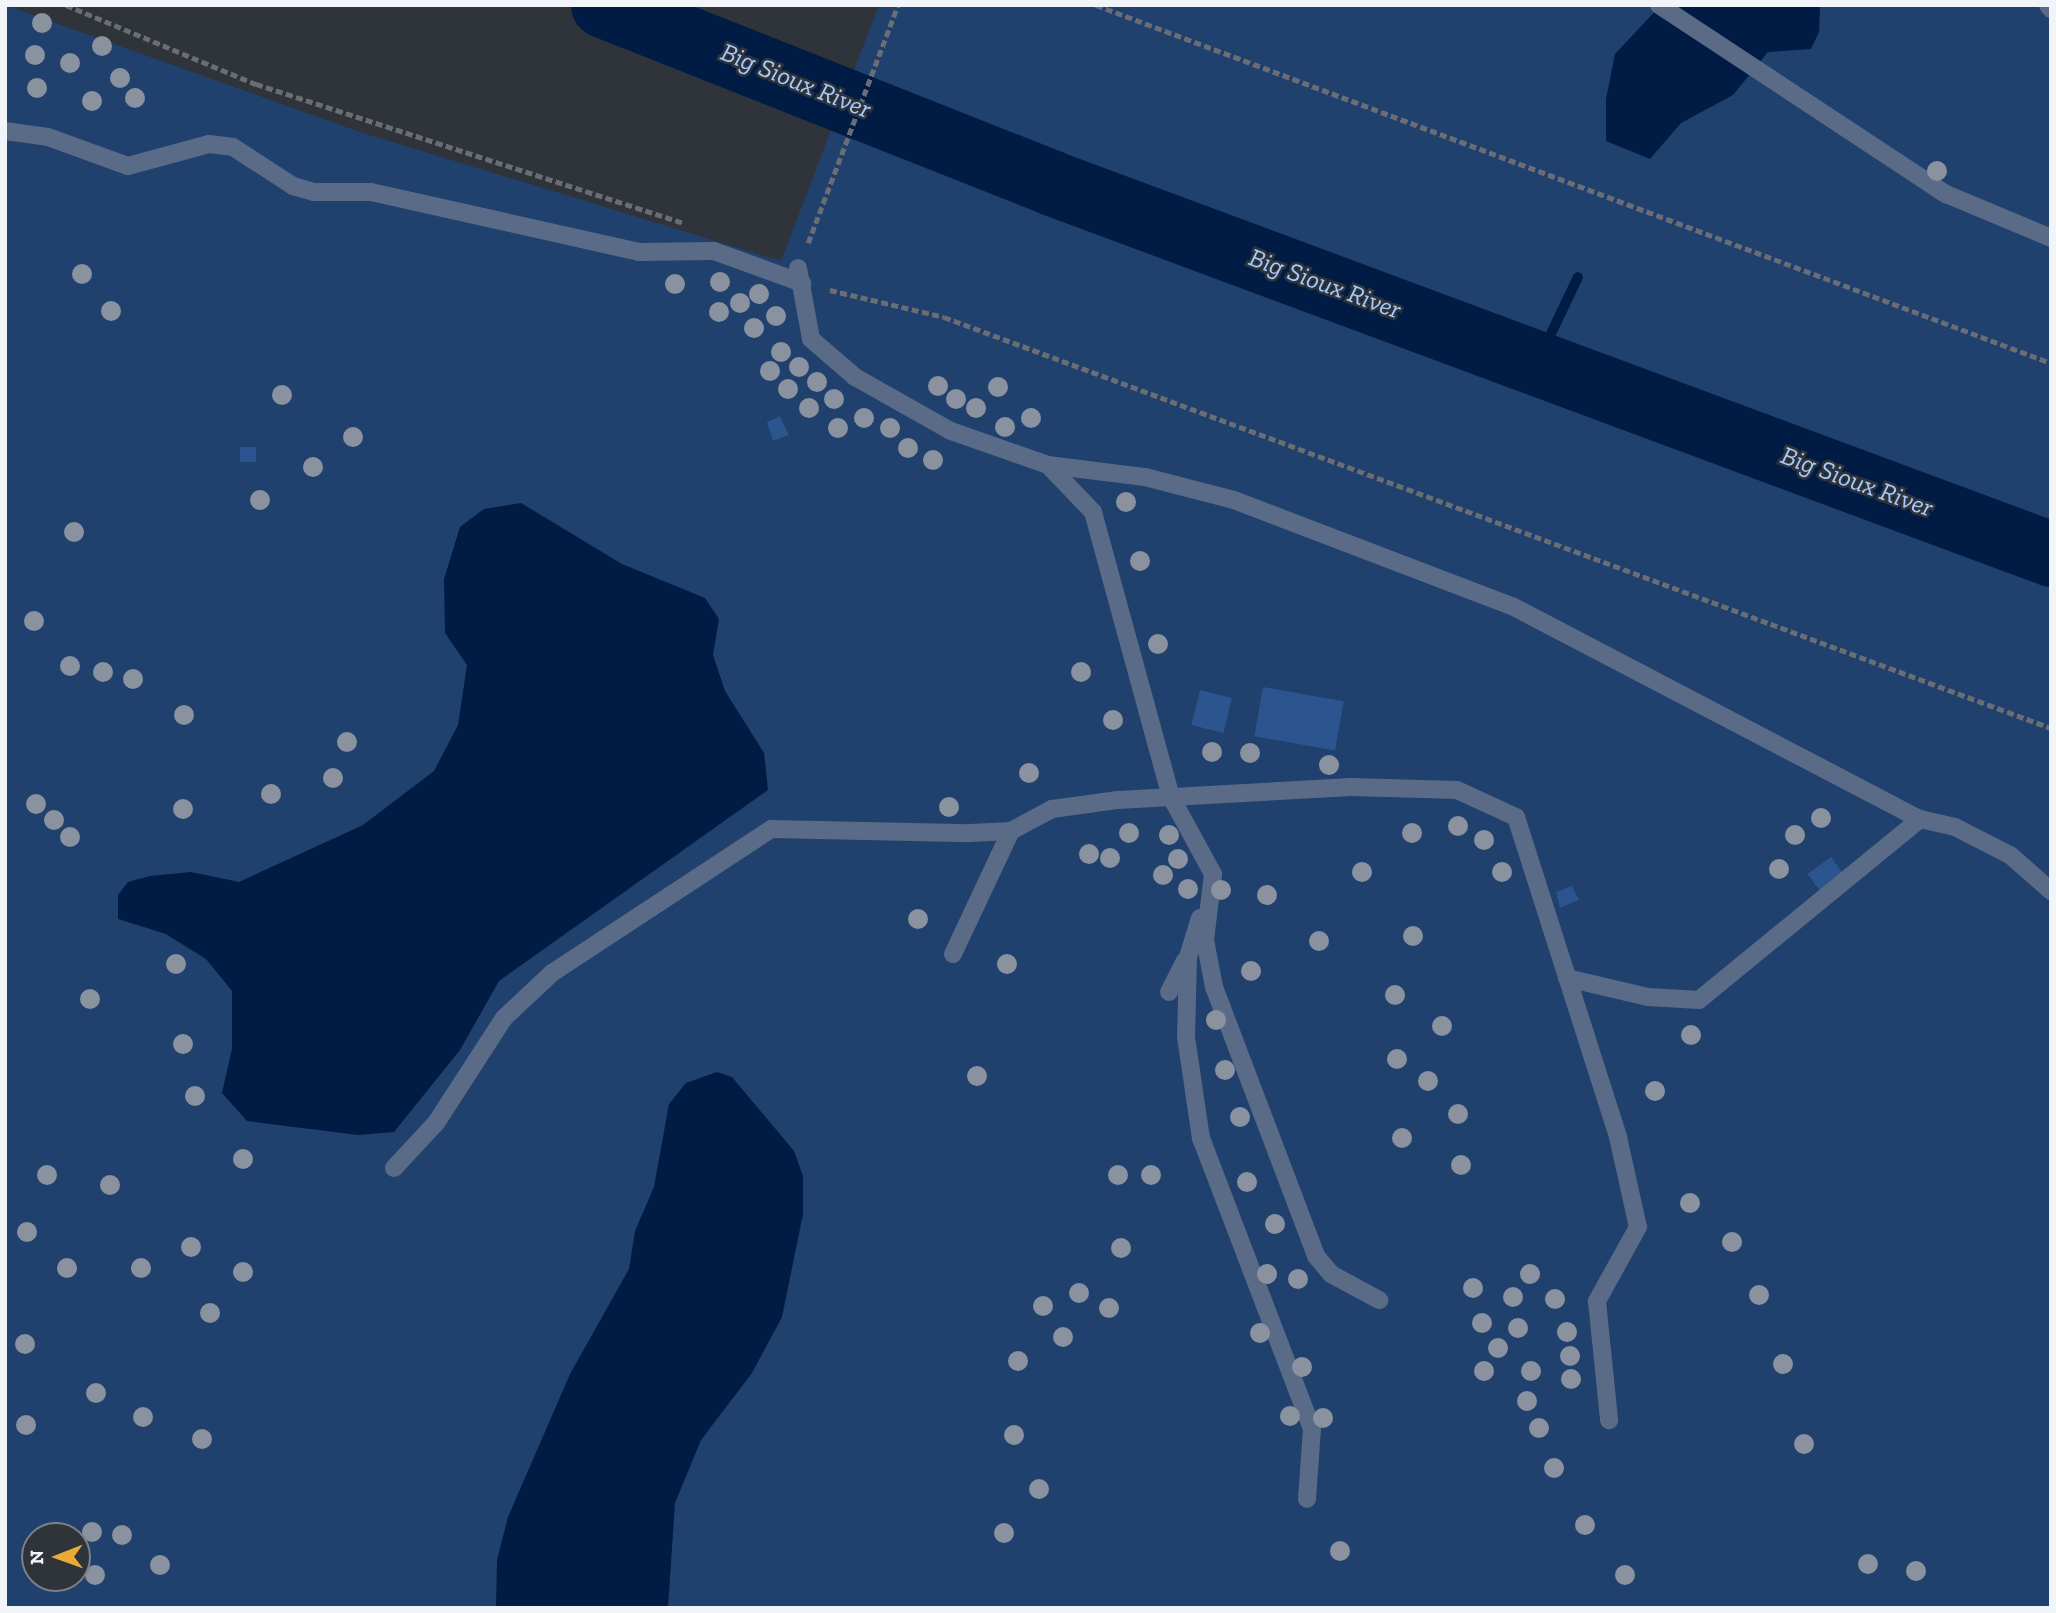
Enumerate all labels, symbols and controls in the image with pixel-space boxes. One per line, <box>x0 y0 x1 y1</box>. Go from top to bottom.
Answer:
water label: Big Sioux River <box>716 37 876 125</box>
water label: Big Sioux River <box>1245 242 1405 326</box>
water label: Big Sioux River <box>1777 440 1937 524</box>
north arrow <box>21 1522 91 1592</box>
text: N <box>25 1550 48 1565</box>

